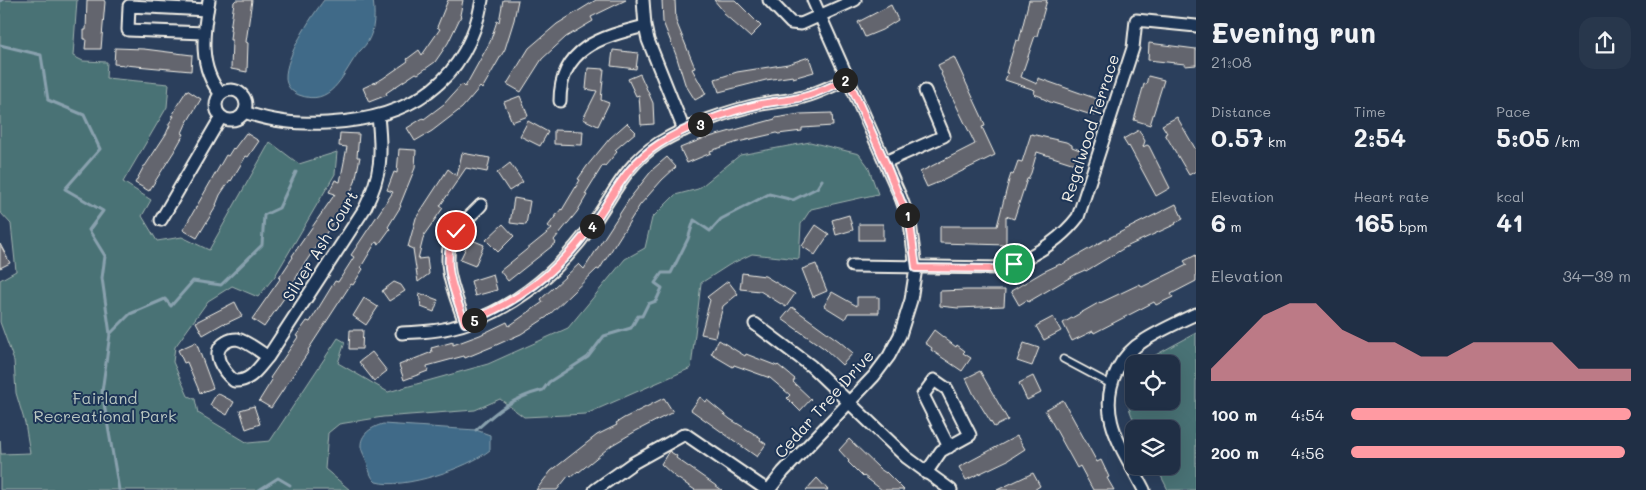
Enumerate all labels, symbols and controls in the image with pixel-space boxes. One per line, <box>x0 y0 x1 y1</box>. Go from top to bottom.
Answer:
text: Evening run <box>1211 14 1376 50</box>
button: share <box>1579 17 1631 69</box>
street label: Regalwood Terrace <box>1056 51 1123 204</box>
text: 21:08 <box>1211 51 1252 72</box>
pin: 2 <box>832 68 858 92</box>
text: 2 <box>842 71 849 90</box>
text: Distance <box>1211 102 1271 121</box>
text: Time <box>1354 102 1386 121</box>
text: Pace <box>1496 102 1531 121</box>
pin: 3 <box>688 112 712 136</box>
text: 3 <box>696 115 705 134</box>
text: 0.57 <box>1211 121 1263 153</box>
text: 2:54 <box>1354 121 1406 153</box>
text: 5:05 <box>1496 121 1550 153</box>
text: km <box>1263 132 1286 151</box>
text: /km <box>1550 132 1580 151</box>
street label: Silver Ash Court <box>277 186 362 305</box>
text: Elevation <box>1211 187 1274 206</box>
text: Heart rate <box>1354 187 1429 206</box>
text: kcal <box>1496 187 1524 206</box>
pin: 1 <box>894 202 920 228</box>
text: 1 <box>904 206 911 225</box>
text: 6 <box>1211 206 1226 238</box>
text: 165 <box>1354 206 1394 238</box>
text: 41 <box>1496 206 1523 238</box>
pin <box>435 210 477 252</box>
pin: 4 <box>580 214 604 238</box>
icon: check <box>442 217 470 245</box>
text: 4 <box>588 217 597 236</box>
text: m <box>1226 217 1242 236</box>
text: bpm <box>1394 217 1428 236</box>
pin <box>993 243 1035 285</box>
icon: arrive <box>1000 250 1028 278</box>
text: Elevation <box>1211 265 1283 286</box>
text: 34–39 m <box>1562 265 1631 286</box>
pin: 5 <box>462 308 486 332</box>
text: 5 <box>470 311 479 330</box>
street label: Cedar Tree Drive <box>769 345 878 462</box>
map controls <box>1125 355 1180 475</box>
button: locate <box>1125 355 1180 410</box>
park label: Fairland Recreational Park <box>33 387 177 426</box>
text: 100 m <box>1211 404 1257 425</box>
text: 4:54 <box>1291 404 1324 425</box>
button: layers <box>1125 420 1180 475</box>
text: 200 m <box>1211 442 1259 463</box>
text: 4:56 <box>1291 442 1324 463</box>

